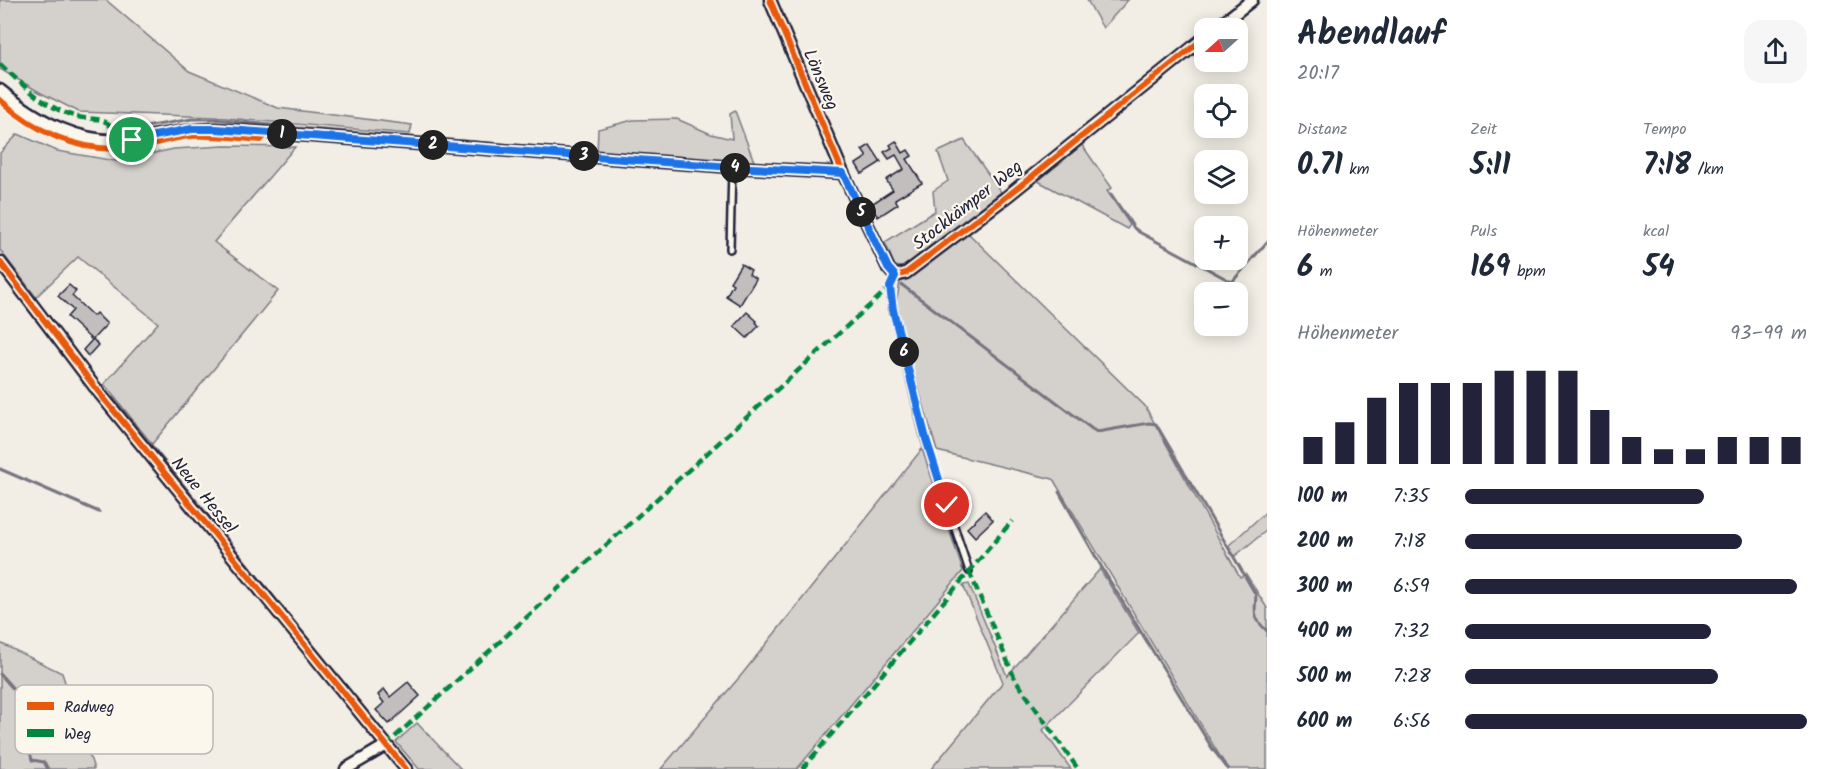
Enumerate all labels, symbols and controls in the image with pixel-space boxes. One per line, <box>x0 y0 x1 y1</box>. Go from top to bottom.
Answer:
text: Abendlauf <box>1297 9 1445 62</box>
north arrow <box>1194 18 1248 72</box>
map controls <box>1194 18 1248 336</box>
button: share <box>1744 20 1807 83</box>
street label: Lönsweg <box>794 45 846 115</box>
text: 20:17 <box>1297 58 1339 90</box>
button: locate <box>1194 84 1248 138</box>
pin <box>106 114 157 165</box>
text: Distanz <box>1297 117 1347 142</box>
text: Zeit <box>1470 117 1497 142</box>
text: Tempo <box>1643 117 1686 142</box>
pin: 1 <box>267 119 297 149</box>
text: 1 <box>280 121 284 146</box>
icon: arrive <box>115 123 148 156</box>
pin: 2 <box>418 130 448 160</box>
text: 2 <box>428 132 438 157</box>
pin: 3 <box>569 141 599 171</box>
text: 0.71 <box>1297 142 1343 190</box>
text: 5:11 <box>1470 142 1511 190</box>
text: 7:18 <box>1643 142 1691 190</box>
text: 3 <box>580 143 588 168</box>
button: layers <box>1194 150 1248 204</box>
pin: 4 <box>720 153 750 183</box>
street label: Stockkämper Weg <box>907 154 1029 258</box>
text: 4 <box>731 155 739 180</box>
text: km <box>1343 157 1369 182</box>
text: /km <box>1691 157 1724 182</box>
pin: 5 <box>846 197 876 227</box>
text: 5 <box>857 199 865 224</box>
button: + <box>1194 216 1248 270</box>
text: Höhenmeter <box>1297 219 1378 244</box>
text: Puls <box>1470 219 1497 244</box>
text: kcal <box>1643 219 1669 244</box>
text: 6 <box>1297 244 1313 292</box>
text: 169 <box>1470 244 1511 292</box>
text: 54 <box>1643 244 1675 292</box>
text: m <box>1313 259 1332 284</box>
text: bpm <box>1511 259 1546 284</box>
button: − <box>1194 282 1248 336</box>
text: Höhenmeter <box>1297 318 1398 350</box>
text: 93–99 m <box>1730 318 1807 350</box>
pin: 6 <box>889 337 919 367</box>
text: 6 <box>900 339 908 364</box>
street label: Neue Hessel <box>163 451 244 541</box>
pin <box>921 479 972 530</box>
text: 100 m <box>1297 481 1348 513</box>
text: 7:35 <box>1393 481 1429 513</box>
icon: check <box>930 488 963 521</box>
text: 200 m <box>1297 526 1353 558</box>
text: 7:18 <box>1393 526 1425 558</box>
text: 300 m <box>1297 571 1353 603</box>
text: 6:59 <box>1393 571 1430 603</box>
text: 400 m <box>1297 616 1353 648</box>
text: 7:32 <box>1393 616 1430 648</box>
text: 500 m <box>1297 661 1352 693</box>
text: 7:28 <box>1393 661 1431 693</box>
legend <box>15 685 213 754</box>
text: Radweg <box>64 695 114 720</box>
text: 600 m <box>1297 706 1352 738</box>
text: 6:56 <box>1393 706 1431 738</box>
text: Weg <box>64 722 91 747</box>

